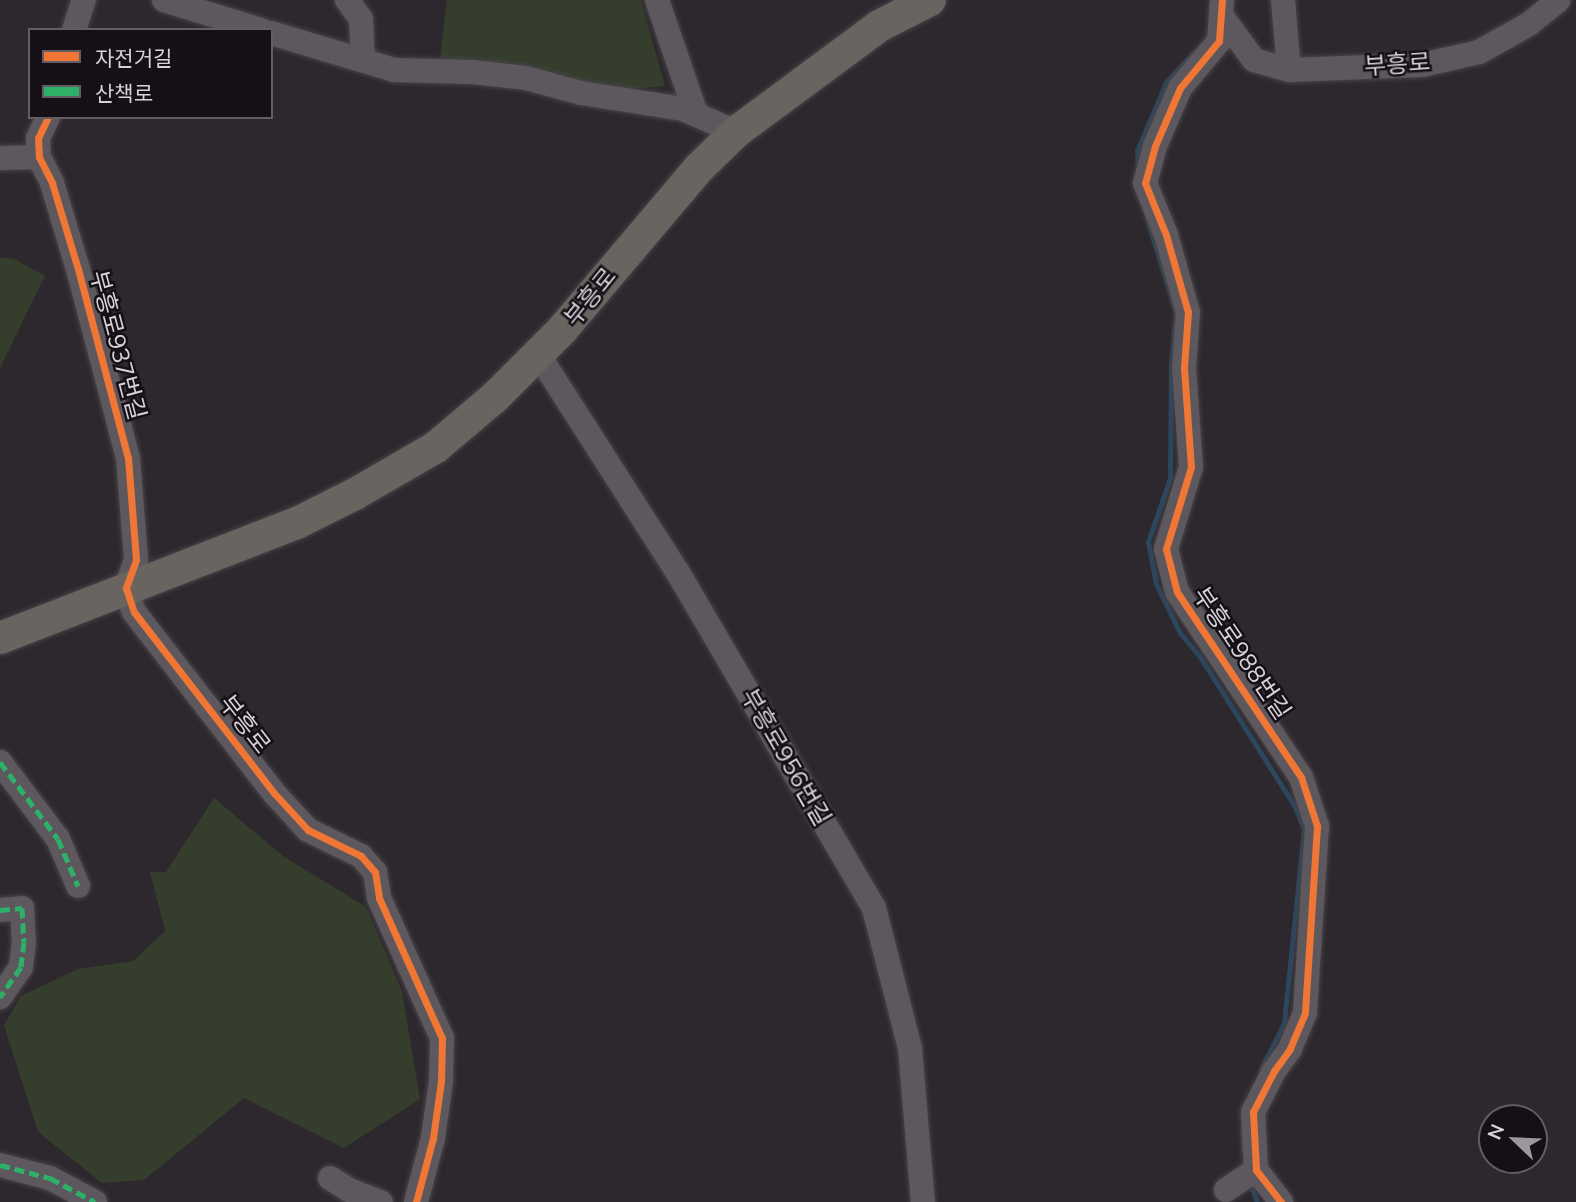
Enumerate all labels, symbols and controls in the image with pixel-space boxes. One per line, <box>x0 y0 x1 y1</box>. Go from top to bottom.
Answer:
legend <box>28 28 273 119</box>
text: 자전거길 <box>95 45 172 71</box>
street label: 부흥로 <box>1363 47 1431 81</box>
text: 산책로 <box>95 80 153 106</box>
street label: 부흥로 <box>558 262 622 332</box>
street label: 부흥로937번길 <box>84 267 152 423</box>
street label: 부흥로988번길 <box>1187 581 1297 725</box>
street label: 부흥로956번길 <box>735 683 837 831</box>
street label: 부흥로 <box>213 689 277 759</box>
north arrow <box>1478 1104 1548 1174</box>
text: N <box>1482 1120 1509 1143</box>

